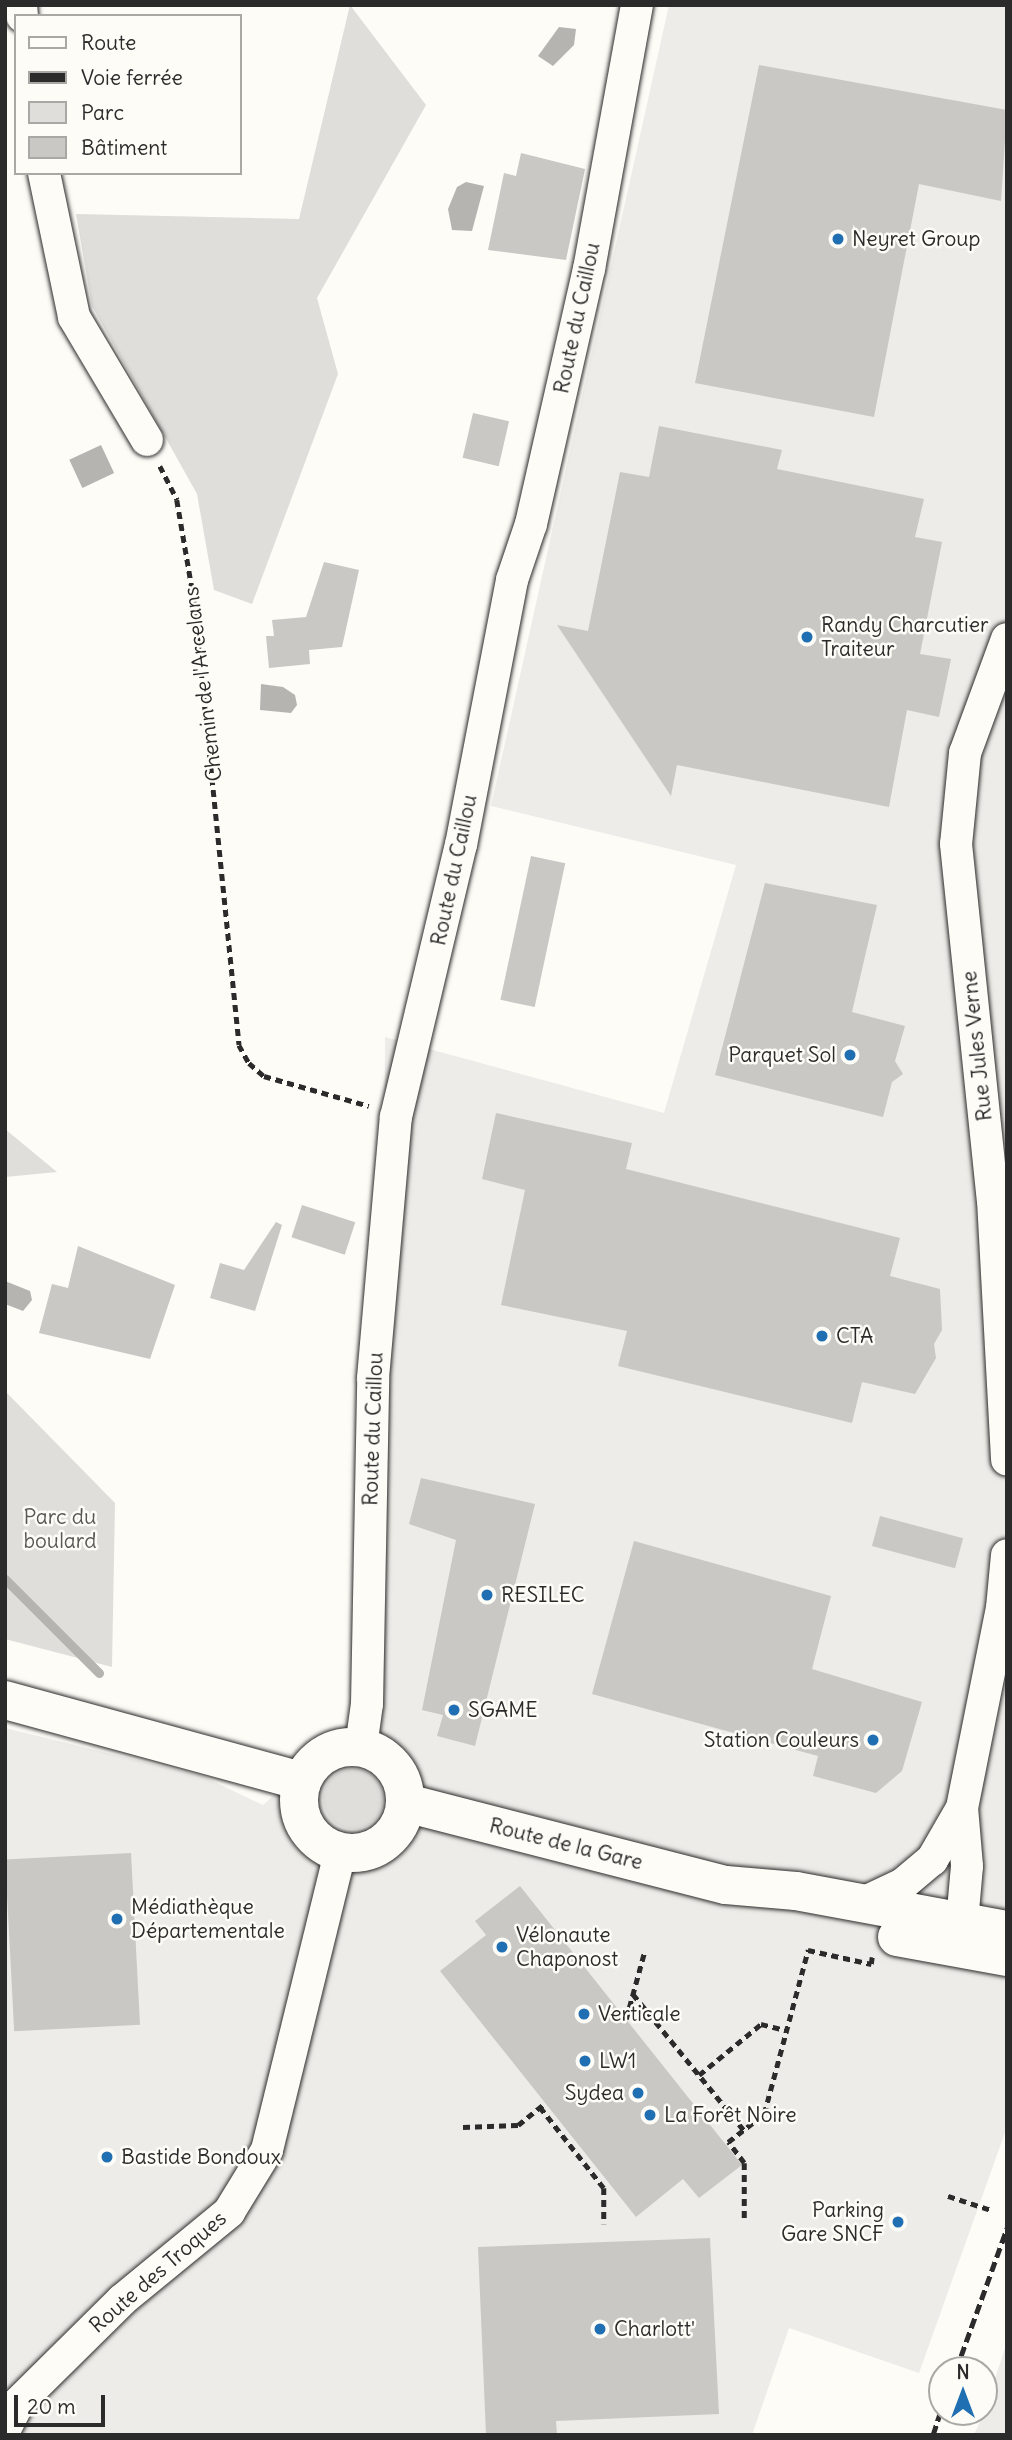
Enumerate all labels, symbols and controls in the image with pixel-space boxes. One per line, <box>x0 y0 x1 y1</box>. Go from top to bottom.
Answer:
legend <box>14 14 242 175</box>
text: Route <box>81 29 136 56</box>
text: Voie ferrée <box>81 64 183 91</box>
text: Parc <box>81 99 124 126</box>
text: Bâtiment <box>81 134 167 161</box>
place label: Neyret Group <box>852 226 980 252</box>
marker: Neyret Group <box>830 231 846 247</box>
street label: Route du Caillou <box>549 240 605 396</box>
street label: Chemin de l'Arcelans <box>179 585 227 783</box>
place label: Randy Charcutier Traiteur <box>821 612 989 662</box>
marker: Randy Charcutier Traiteur <box>799 629 815 645</box>
street label: Route du Caillou <box>426 792 482 948</box>
street label: Rue Jules Verne <box>957 970 997 1122</box>
place label: Parquet Sol <box>728 1042 836 1068</box>
marker: Parquet Sol <box>842 1047 858 1063</box>
place label: CTA <box>836 1323 873 1349</box>
marker: CTA <box>814 1328 830 1344</box>
street label: Route du Caillou <box>358 1352 388 1506</box>
park label: Parc du boulard <box>23 1504 97 1554</box>
place label: RESILEC <box>501 1582 585 1608</box>
marker: RESILEC <box>479 1587 495 1603</box>
place label: SGAME <box>468 1697 538 1723</box>
marker: SGAME <box>446 1702 462 1718</box>
place label: Station Couleurs <box>704 1727 859 1753</box>
marker: Station Couleurs <box>865 1732 881 1748</box>
street label: Route de la Gare <box>487 1813 645 1875</box>
place label: Médiathèque Départementale <box>131 1894 285 1944</box>
marker: Médiathèque Départementale <box>109 1911 125 1927</box>
place label: Vélonaute Chaponost <box>516 1922 618 1972</box>
marker: Vélonaute Chaponost <box>494 1939 510 1955</box>
place label: Verticale <box>598 2001 681 2027</box>
marker: Verticale <box>576 2006 592 2022</box>
place label: LW1 <box>599 2048 636 2074</box>
marker: LW1 <box>577 2053 593 2069</box>
place label: Sydea <box>565 2080 624 2106</box>
marker: Sydea <box>630 2085 646 2101</box>
place label: La Forêt Noire <box>664 2102 796 2128</box>
marker: La Forêt Noire <box>642 2107 658 2123</box>
place label: Bastide Bondoux <box>121 2144 281 2170</box>
marker: Bastide Bondoux <box>99 2149 115 2165</box>
place label: Parking Gare SNCF <box>781 2197 884 2247</box>
street label: Route des Troques <box>84 2206 232 2338</box>
marker: Parking Gare SNCF <box>890 2214 906 2230</box>
place label: Charlott' <box>614 2316 695 2342</box>
marker: Charlott' <box>592 2321 608 2337</box>
north arrow <box>928 2356 998 2426</box>
text: N <box>956 2360 970 2384</box>
scale bar <box>18 2380 108 2424</box>
text: 20 m <box>27 2393 76 2420</box>

